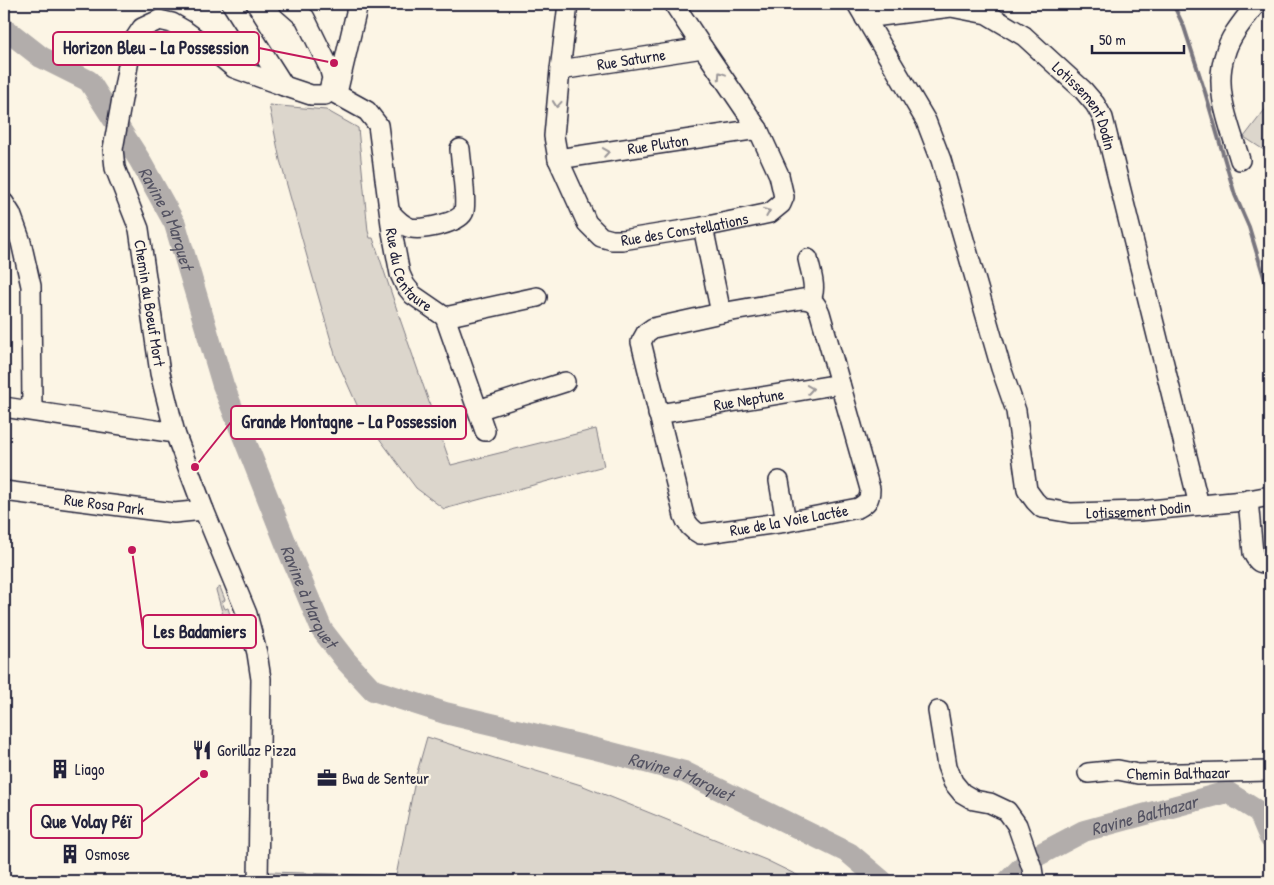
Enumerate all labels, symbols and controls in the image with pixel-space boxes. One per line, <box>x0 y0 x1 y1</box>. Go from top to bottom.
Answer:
scale bar <box>1092 22 1184 54</box>
text: 50 m <box>1099 29 1126 50</box>
callout: Horizon Bleu - La Possession <box>53 32 259 65</box>
text: Horizon Bleu - La Possession <box>63 35 249 60</box>
street label: Rue Saturne <box>595 43 668 75</box>
street label: Lotissement Dodin <box>1048 56 1122 152</box>
one-way arrow <box>718 71 727 81</box>
one-way arrow <box>551 101 562 109</box>
street label: Rue Pluton <box>626 129 690 159</box>
one-way arrow <box>601 147 610 157</box>
water label: Ravine à Marquet <box>133 162 201 275</box>
street label: Rue des Constellations <box>619 207 750 251</box>
one-way arrow <box>763 208 771 218</box>
street label: Rue du Centaure <box>381 227 438 317</box>
street label: Chemin du Boeuf Mort <box>129 238 171 368</box>
street label: Rue Neptune <box>712 382 786 416</box>
one-way arrow <box>806 384 814 394</box>
callout: Grande Montagne - La Possession <box>231 406 466 439</box>
text: Grande Montagne - La Possession <box>241 409 457 435</box>
street label: Rue Rosa Park <box>63 488 146 520</box>
street label: Lotissement Dodin <box>1086 495 1192 524</box>
street label: Rue de la Voie Lactée <box>728 499 851 541</box>
water label: Ravine à Marquet <box>275 541 346 655</box>
callout: Les Badamiers <box>143 615 256 648</box>
text: Les Badamiers <box>154 619 246 644</box>
restaurant icon: Gorillaz Pizza <box>191 739 213 761</box>
place label: Gorillaz Pizza <box>217 739 296 761</box>
water label: Ravine à Marquet <box>626 746 740 808</box>
building icon: Liago <box>49 758 71 780</box>
place label: Liago <box>75 758 105 780</box>
street label: Chemin Balthazar <box>1125 761 1231 785</box>
office icon: Bwa de Senteur <box>316 767 338 789</box>
place label: Bwa de Senteur <box>342 767 429 789</box>
water label: Ravine Balthazar <box>1088 788 1202 841</box>
callout: Que Volay Péï <box>31 805 142 838</box>
text: Que Volay Péï <box>40 809 133 835</box>
building icon: Osmose <box>59 843 81 865</box>
place label: Osmose <box>85 843 131 865</box>

